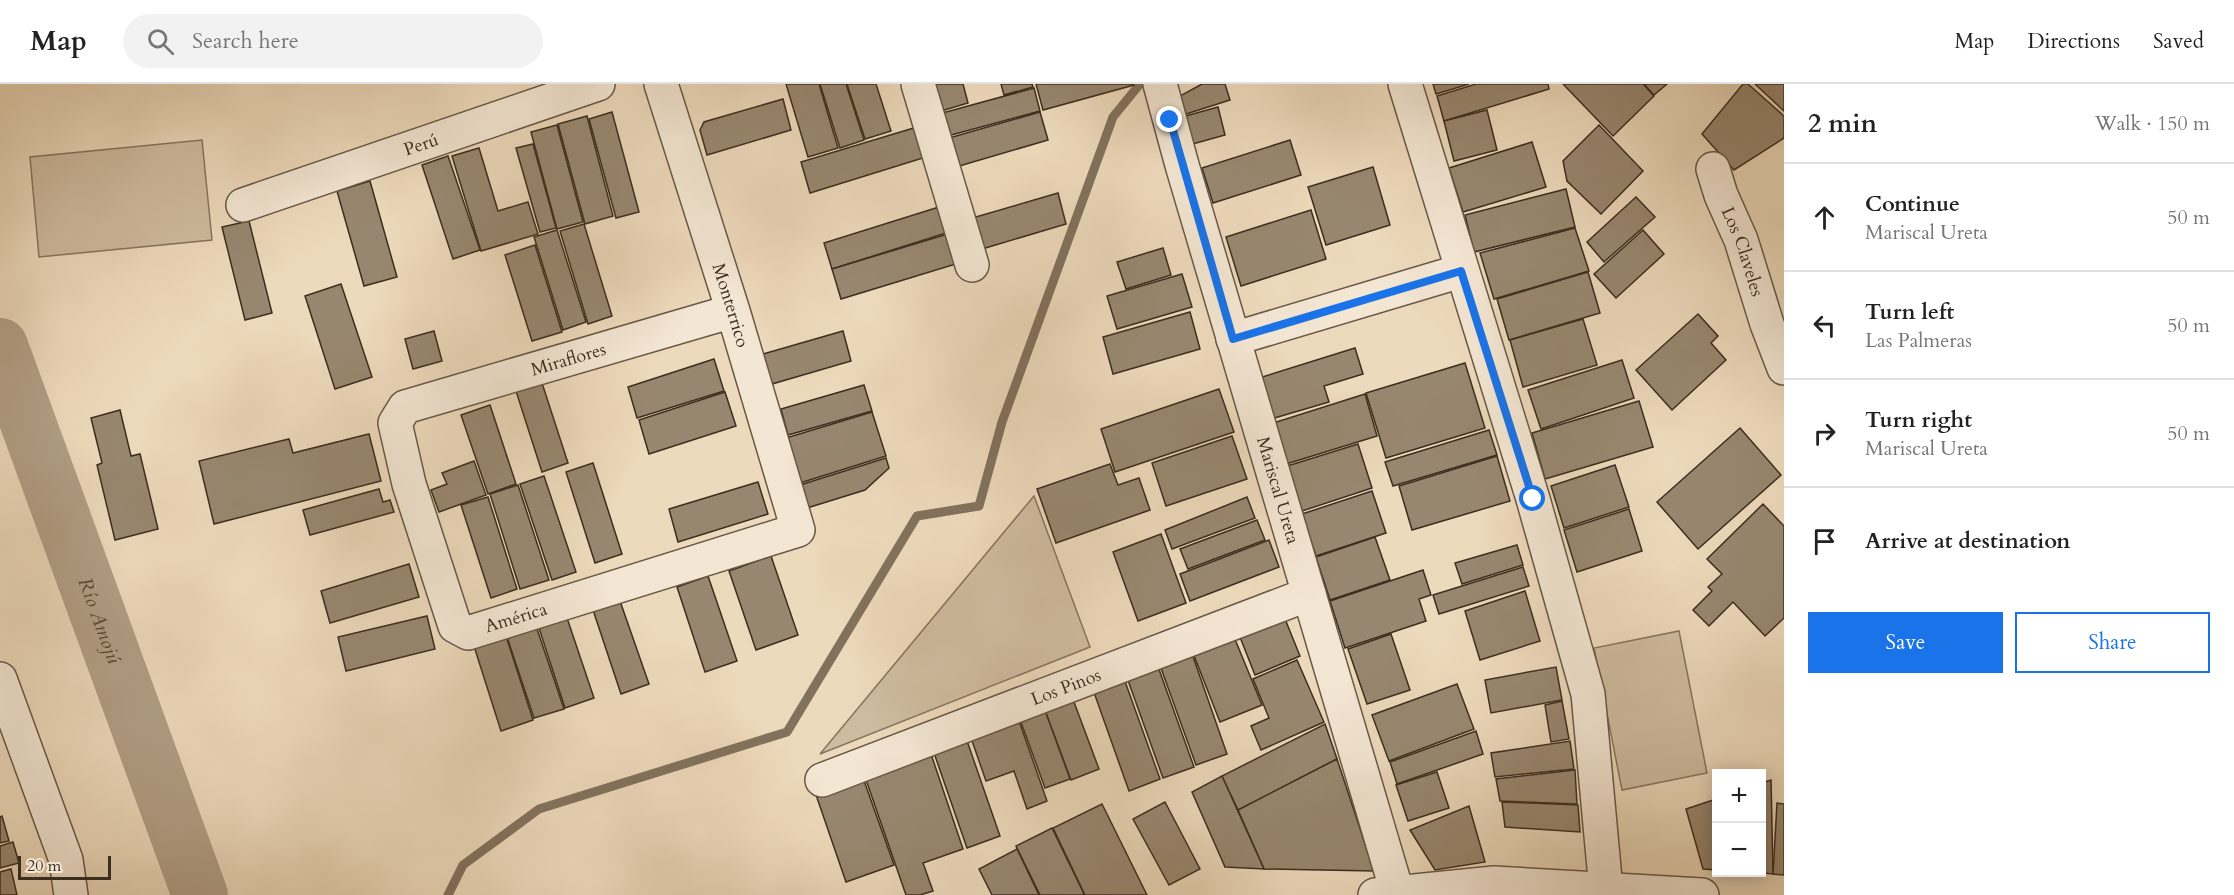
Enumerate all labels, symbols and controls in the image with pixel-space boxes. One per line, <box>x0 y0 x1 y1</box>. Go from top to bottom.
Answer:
search box <box>123 14 543 68</box>
text: Map <box>30 22 87 60</box>
icon: search <box>144 25 177 58</box>
text: Search here <box>192 26 299 56</box>
text: Map <box>1954 27 1994 56</box>
text: Directions <box>2027 27 2120 56</box>
text: Saved <box>2153 27 2204 56</box>
route end <box>1156 106 1182 132</box>
text: 2 min <box>1808 106 1877 141</box>
text: Walk · 150 m <box>2095 110 2210 137</box>
street label: Perú <box>400 127 442 162</box>
text: Continue <box>1865 189 1960 219</box>
icon: ahead <box>1808 201 1841 234</box>
street label: Los Claveles <box>1715 203 1770 300</box>
text: 50 m <box>2167 204 2210 231</box>
text: Mariscal Ureta <box>1865 219 1988 246</box>
street label: Monterrico <box>706 260 756 351</box>
text: Turn left <box>1865 297 1954 327</box>
icon: left <box>1808 309 1841 342</box>
text: 50 m <box>2167 312 2210 339</box>
text: Las Palmeras <box>1865 327 1972 354</box>
street label: Miraflores <box>528 336 609 382</box>
text: Turn right <box>1865 405 1972 435</box>
icon: right <box>1808 417 1841 450</box>
text: 50 m <box>2167 420 2210 447</box>
street label: Mariscal Ureta <box>1250 433 1306 547</box>
text: Mariscal Ureta <box>1865 435 1988 462</box>
route start <box>1519 485 1545 511</box>
icon: arrive <box>1808 525 1841 558</box>
text: Arrive at destination <box>1865 526 2070 556</box>
water label: Río Amojú <box>72 573 128 667</box>
street label: América <box>482 597 550 639</box>
button: Save <box>1808 612 2003 673</box>
button: Share <box>2015 612 2210 673</box>
street label: Los Pinos <box>1027 662 1104 712</box>
map controls <box>1712 769 1766 877</box>
button: + <box>1712 769 1766 823</box>
button: − <box>1712 823 1766 877</box>
scale bar <box>18 853 111 880</box>
text: 20 m <box>27 855 61 877</box>

